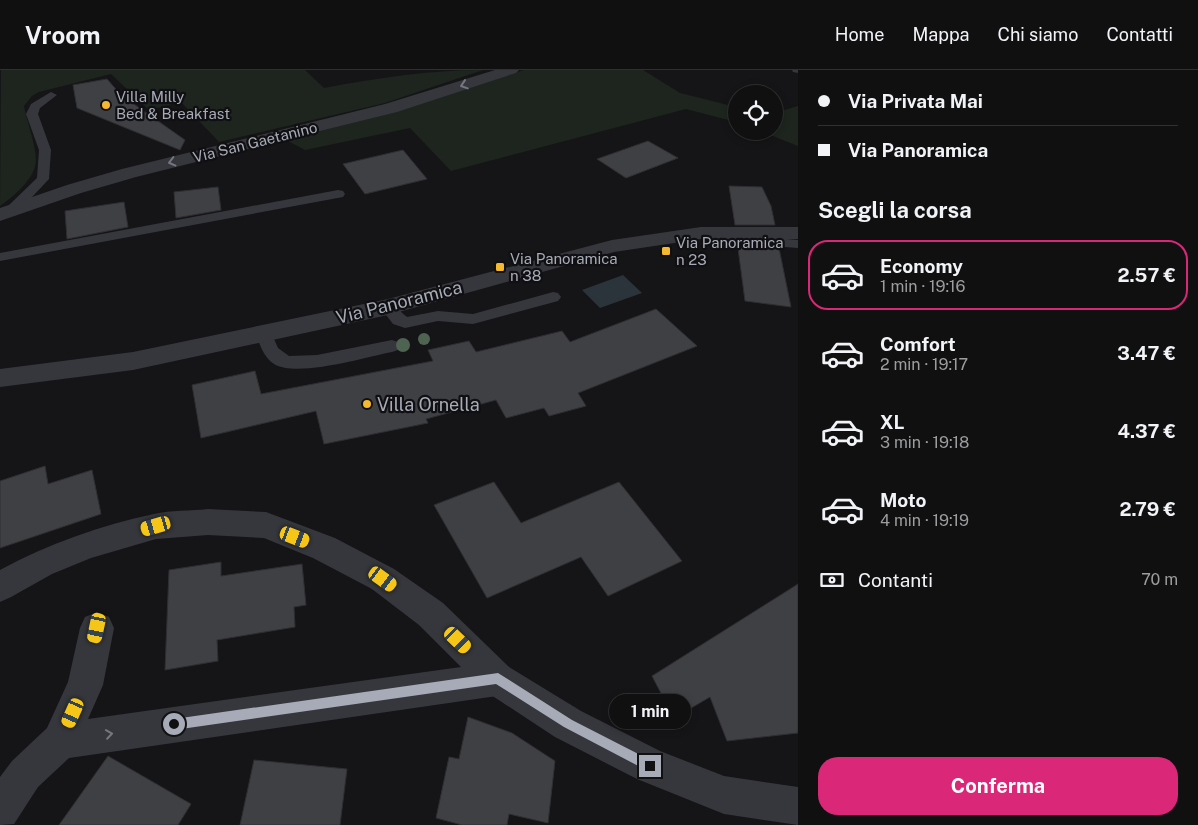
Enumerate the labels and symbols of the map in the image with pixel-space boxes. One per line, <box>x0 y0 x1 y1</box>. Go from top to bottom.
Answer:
one-way arrow <box>461 79 469 89</box>
place label: Villa Milly Bed & Breakfast <box>116 88 230 122</box>
marker: Villa Milly Bed & Breakfast <box>100 99 112 111</box>
street label: Via San Gaetanino <box>191 118 319 166</box>
one-way arrow <box>167 156 176 167</box>
place label: Via Panoramica n 23 <box>676 234 784 268</box>
marker: Via Panoramica n 23 <box>660 245 672 257</box>
place label: Via Panoramica n 38 <box>510 250 618 284</box>
marker: Via Panoramica n 38 <box>494 261 506 273</box>
street label: Via Panoramica <box>334 276 464 328</box>
place label: Villa Ornella <box>377 394 480 415</box>
marker: Villa Ornella <box>361 398 373 410</box>
car <box>139 515 172 537</box>
car <box>278 525 311 549</box>
car <box>366 564 399 594</box>
car <box>86 612 107 644</box>
car <box>441 624 474 656</box>
callout: 1 min <box>609 694 691 728</box>
car <box>60 696 85 730</box>
route start <box>163 713 185 735</box>
one-way arrow <box>105 729 113 740</box>
route end <box>639 755 661 777</box>

